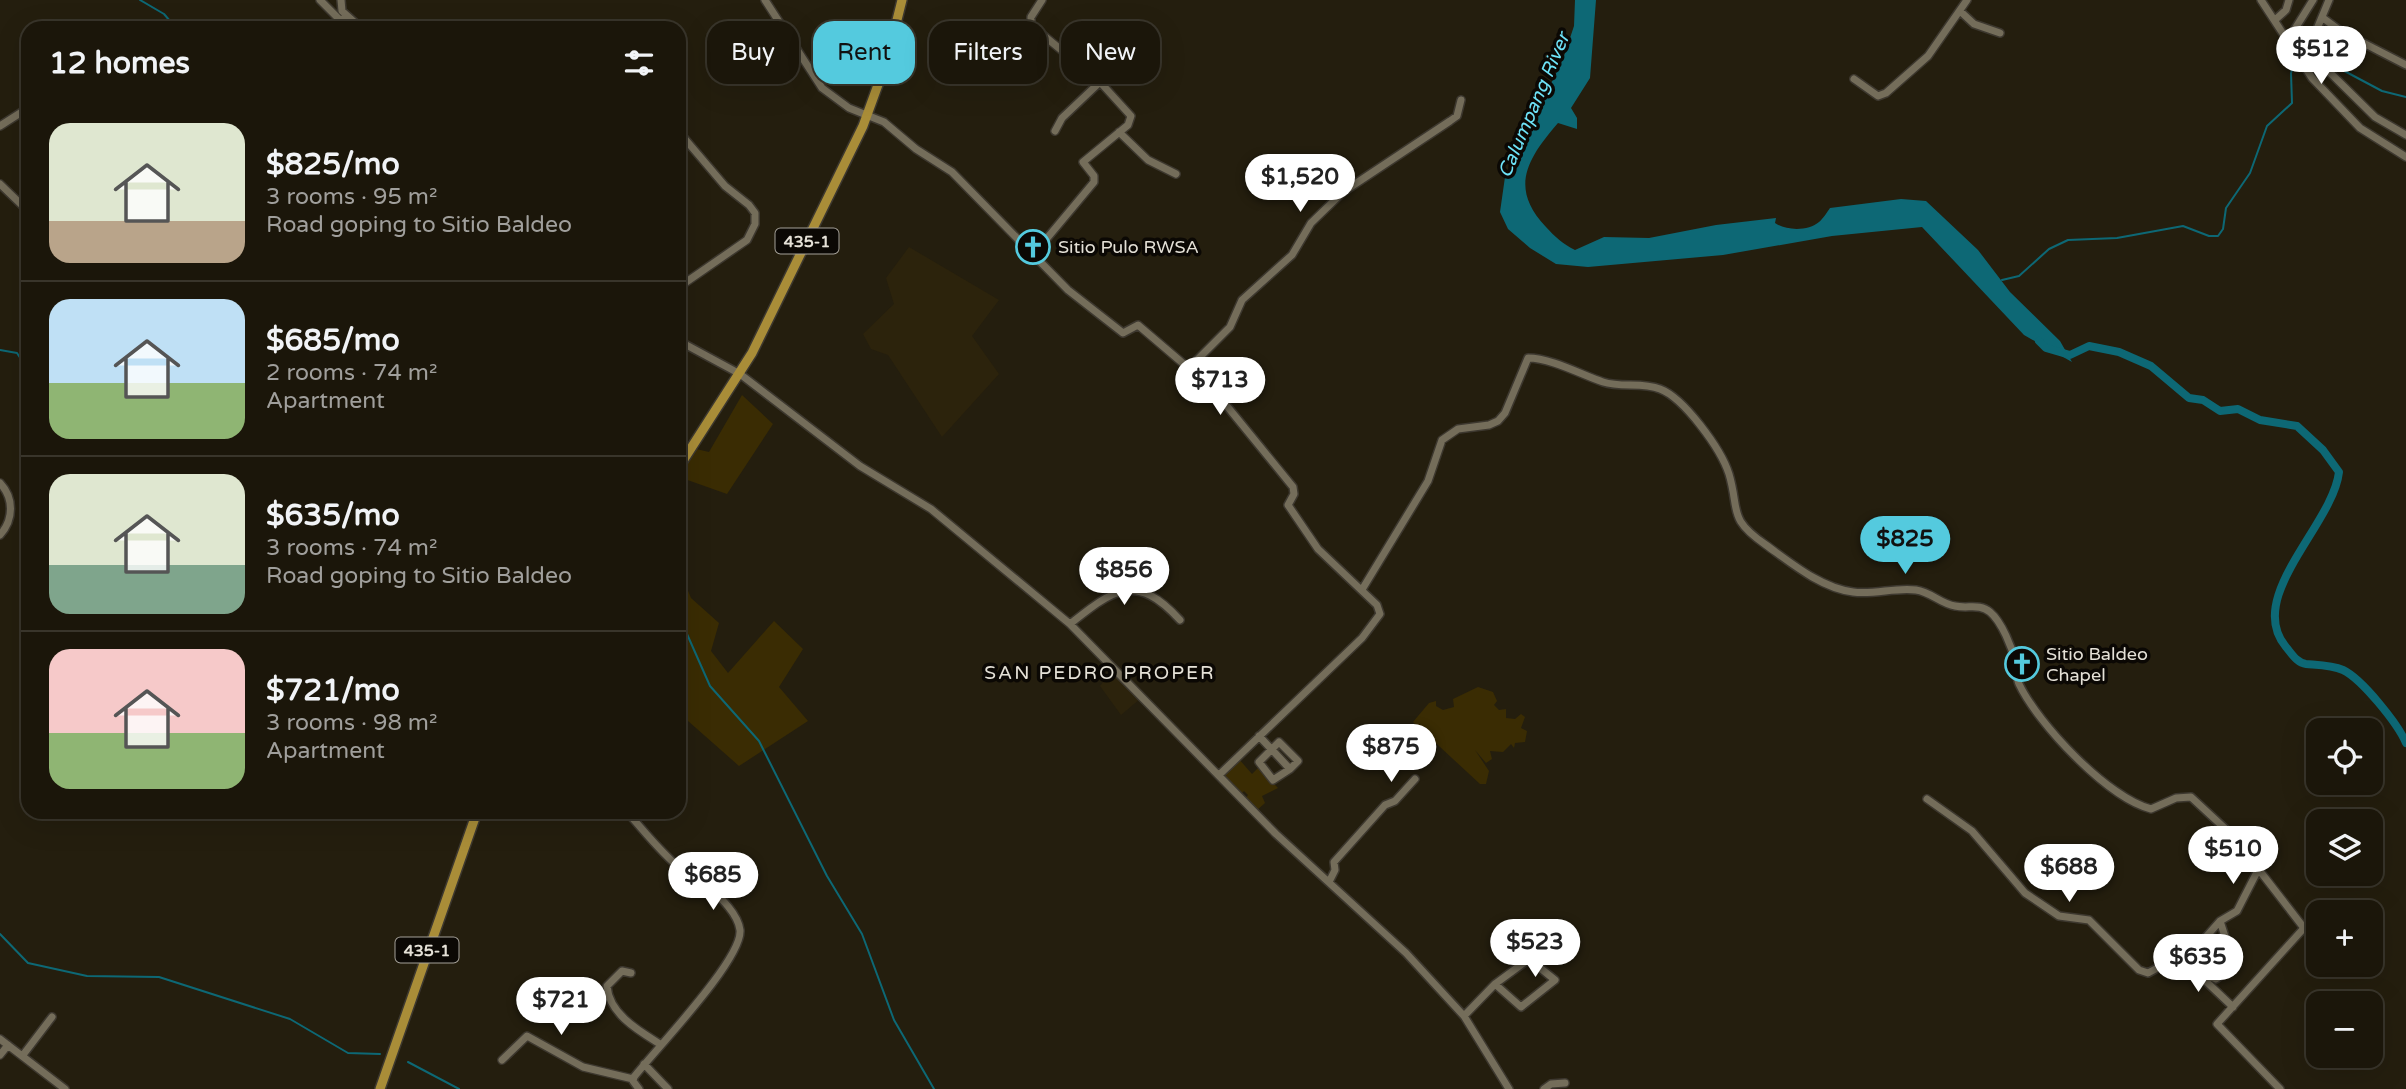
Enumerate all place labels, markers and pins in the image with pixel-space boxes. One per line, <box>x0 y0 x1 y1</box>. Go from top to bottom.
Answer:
pin: $512 <box>2280 27 2362 86</box>
pin: $1,520 <box>1243 154 1357 214</box>
church icon: Sitio Pulo RWSA <box>1014 228 1052 266</box>
place label: Sitio Pulo RWSA <box>1058 236 1199 258</box>
pin: $713 <box>1179 358 1261 417</box>
pin: $825 <box>1864 516 1946 576</box>
pin: $856 <box>1083 548 1165 607</box>
place label: Sitio Baldeo Chapel <box>2046 643 2148 686</box>
church icon: Sitio Baldeo Chapel <box>2003 645 2041 683</box>
pin: $875 <box>1350 724 1432 784</box>
pin: $510 <box>2192 826 2274 886</box>
pin: $688 <box>2028 844 2110 904</box>
pin: $685 <box>672 852 754 912</box>
pin: $523 <box>1494 920 1576 979</box>
pin: $635 <box>2157 934 2239 994</box>
pin: $721 <box>520 978 602 1037</box>

